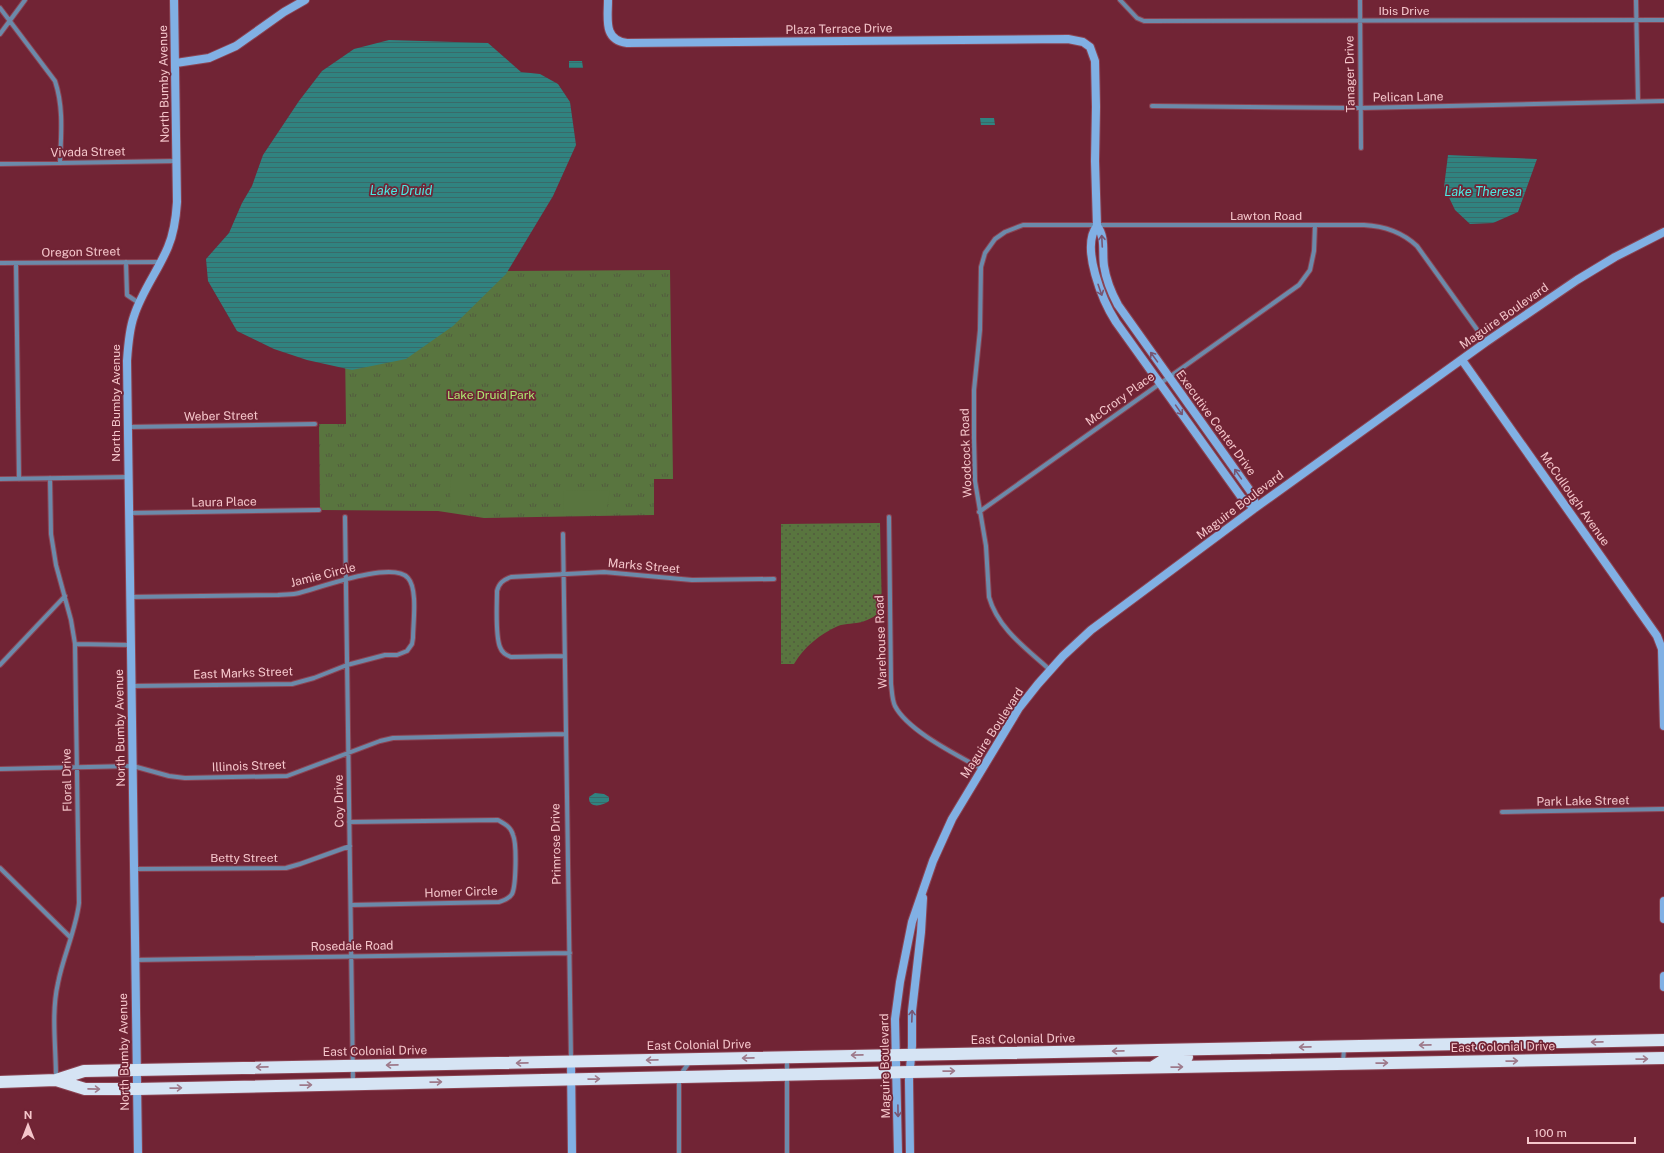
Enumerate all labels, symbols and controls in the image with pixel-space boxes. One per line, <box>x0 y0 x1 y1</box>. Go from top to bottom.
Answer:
street label: Ibis Drive <box>1378 4 1430 18</box>
street label: Plaza Terrace Drive <box>785 21 893 37</box>
street label: North Bumby Avenue <box>156 25 172 143</box>
street label: Tanager Drive <box>1342 35 1358 113</box>
street label: Pelican Lane <box>1372 89 1444 105</box>
street label: Vivada Street <box>50 144 126 160</box>
water label: Lake Druid <box>370 183 433 198</box>
water label: Lake Theresa <box>1444 184 1522 199</box>
street label: Lawton Road <box>1230 209 1302 223</box>
one-way arrow <box>1099 235 1106 248</box>
street label: Oregon Street <box>41 244 121 260</box>
street label: Maguire Boulevard <box>1457 280 1551 352</box>
one-way arrow <box>1097 284 1104 297</box>
street label: North Bumby Avenue <box>109 344 123 462</box>
one-way arrow <box>1150 351 1158 362</box>
street label: Executive Center Drive <box>1173 368 1259 479</box>
street label: McCrory Place <box>1083 369 1157 429</box>
park label: Lake Druid Park <box>447 388 535 402</box>
one-way arrow <box>1175 404 1183 415</box>
street label: Weber Street <box>184 408 259 424</box>
street label: Woodcock Road <box>957 408 975 498</box>
street label: McCullough Avenue <box>1537 449 1613 549</box>
street label: Maguire Boulevard <box>1194 468 1286 542</box>
one-way arrow <box>1234 468 1242 479</box>
street label: Laura Place <box>191 494 257 510</box>
street label: Marks Street <box>607 556 681 576</box>
street label: Jamie Circle <box>289 560 357 590</box>
street label: Warehouse Road <box>872 595 890 689</box>
street label: East Marks Street <box>193 664 294 682</box>
street label: North Bumby Avenue <box>112 669 128 787</box>
street label: Maguire Boulevard <box>958 685 1026 781</box>
street label: Floral Drive <box>59 748 75 812</box>
street label: Illinois Street <box>212 758 287 774</box>
street label: Coy Drive <box>332 774 346 828</box>
street label: Park Lake Street <box>1536 793 1630 809</box>
street label: Primrose Drive <box>548 803 564 885</box>
street label: Betty Street <box>210 851 278 865</box>
street label: Homer Circle <box>424 884 498 900</box>
street label: Rosedale Road <box>311 938 393 954</box>
street label: North Bumby Avenue <box>116 993 132 1111</box>
one-way arrow <box>909 1010 916 1023</box>
street label: Maguire Boulevard <box>877 1013 893 1119</box>
street label: East Colonial Drive <box>971 1031 1076 1047</box>
street label: East Colonial Drive <box>647 1037 752 1053</box>
one-way arrow <box>1591 1038 1604 1046</box>
street label: East Colonial Drive <box>1451 1039 1556 1055</box>
one-way arrow <box>1419 1041 1432 1049</box>
street label: East Colonial Drive <box>323 1043 428 1059</box>
one-way arrow <box>1299 1043 1312 1051</box>
one-way arrow <box>1112 1047 1125 1054</box>
one-way arrow <box>851 1051 864 1059</box>
one-way arrow <box>742 1055 755 1062</box>
one-way arrow <box>1635 1055 1648 1063</box>
one-way arrow <box>646 1056 659 1064</box>
one-way arrow <box>1505 1057 1518 1065</box>
one-way arrow <box>516 1059 529 1066</box>
one-way arrow <box>1375 1059 1388 1067</box>
one-way arrow <box>386 1061 399 1069</box>
one-way arrow <box>256 1063 269 1071</box>
one-way arrow <box>1170 1063 1183 1071</box>
one-way arrow <box>942 1067 955 1075</box>
one-way arrow <box>587 1075 600 1083</box>
one-way arrow <box>429 1079 442 1086</box>
one-way arrow <box>299 1082 312 1089</box>
one-way arrow <box>87 1085 100 1093</box>
one-way arrow <box>169 1085 182 1092</box>
one-way arrow <box>894 1104 902 1117</box>
north arrow <box>8 1105 48 1145</box>
text: N <box>24 1109 32 1121</box>
scale bar <box>1528 1119 1635 1145</box>
text: 100 m <box>1534 1126 1567 1140</box>

